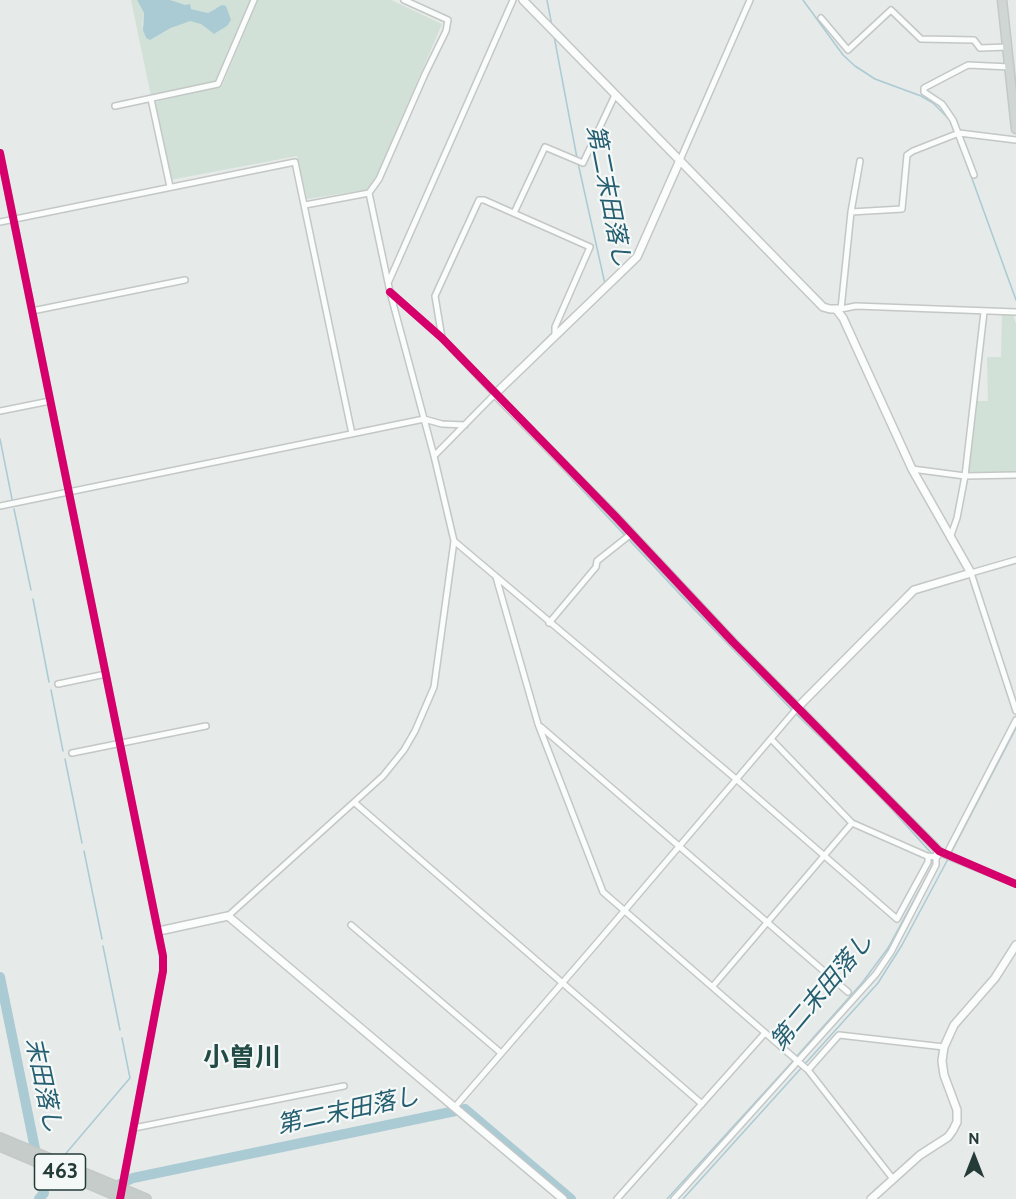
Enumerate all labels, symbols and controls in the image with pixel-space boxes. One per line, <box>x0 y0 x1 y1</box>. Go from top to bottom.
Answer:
water label: 第二末田落し <box>580 123 636 269</box>
water label: 第二末田落し <box>765 928 879 1056</box>
water label: 末田落し <box>19 1035 67 1135</box>
district label: 小曽川 <box>203 1042 281 1074</box>
water label: 第二末田落し <box>275 1082 421 1140</box>
north arrow <box>944 1127 1004 1187</box>
text: N <box>968 1129 980 1148</box>
road number: 463 <box>34 1154 86 1190</box>

